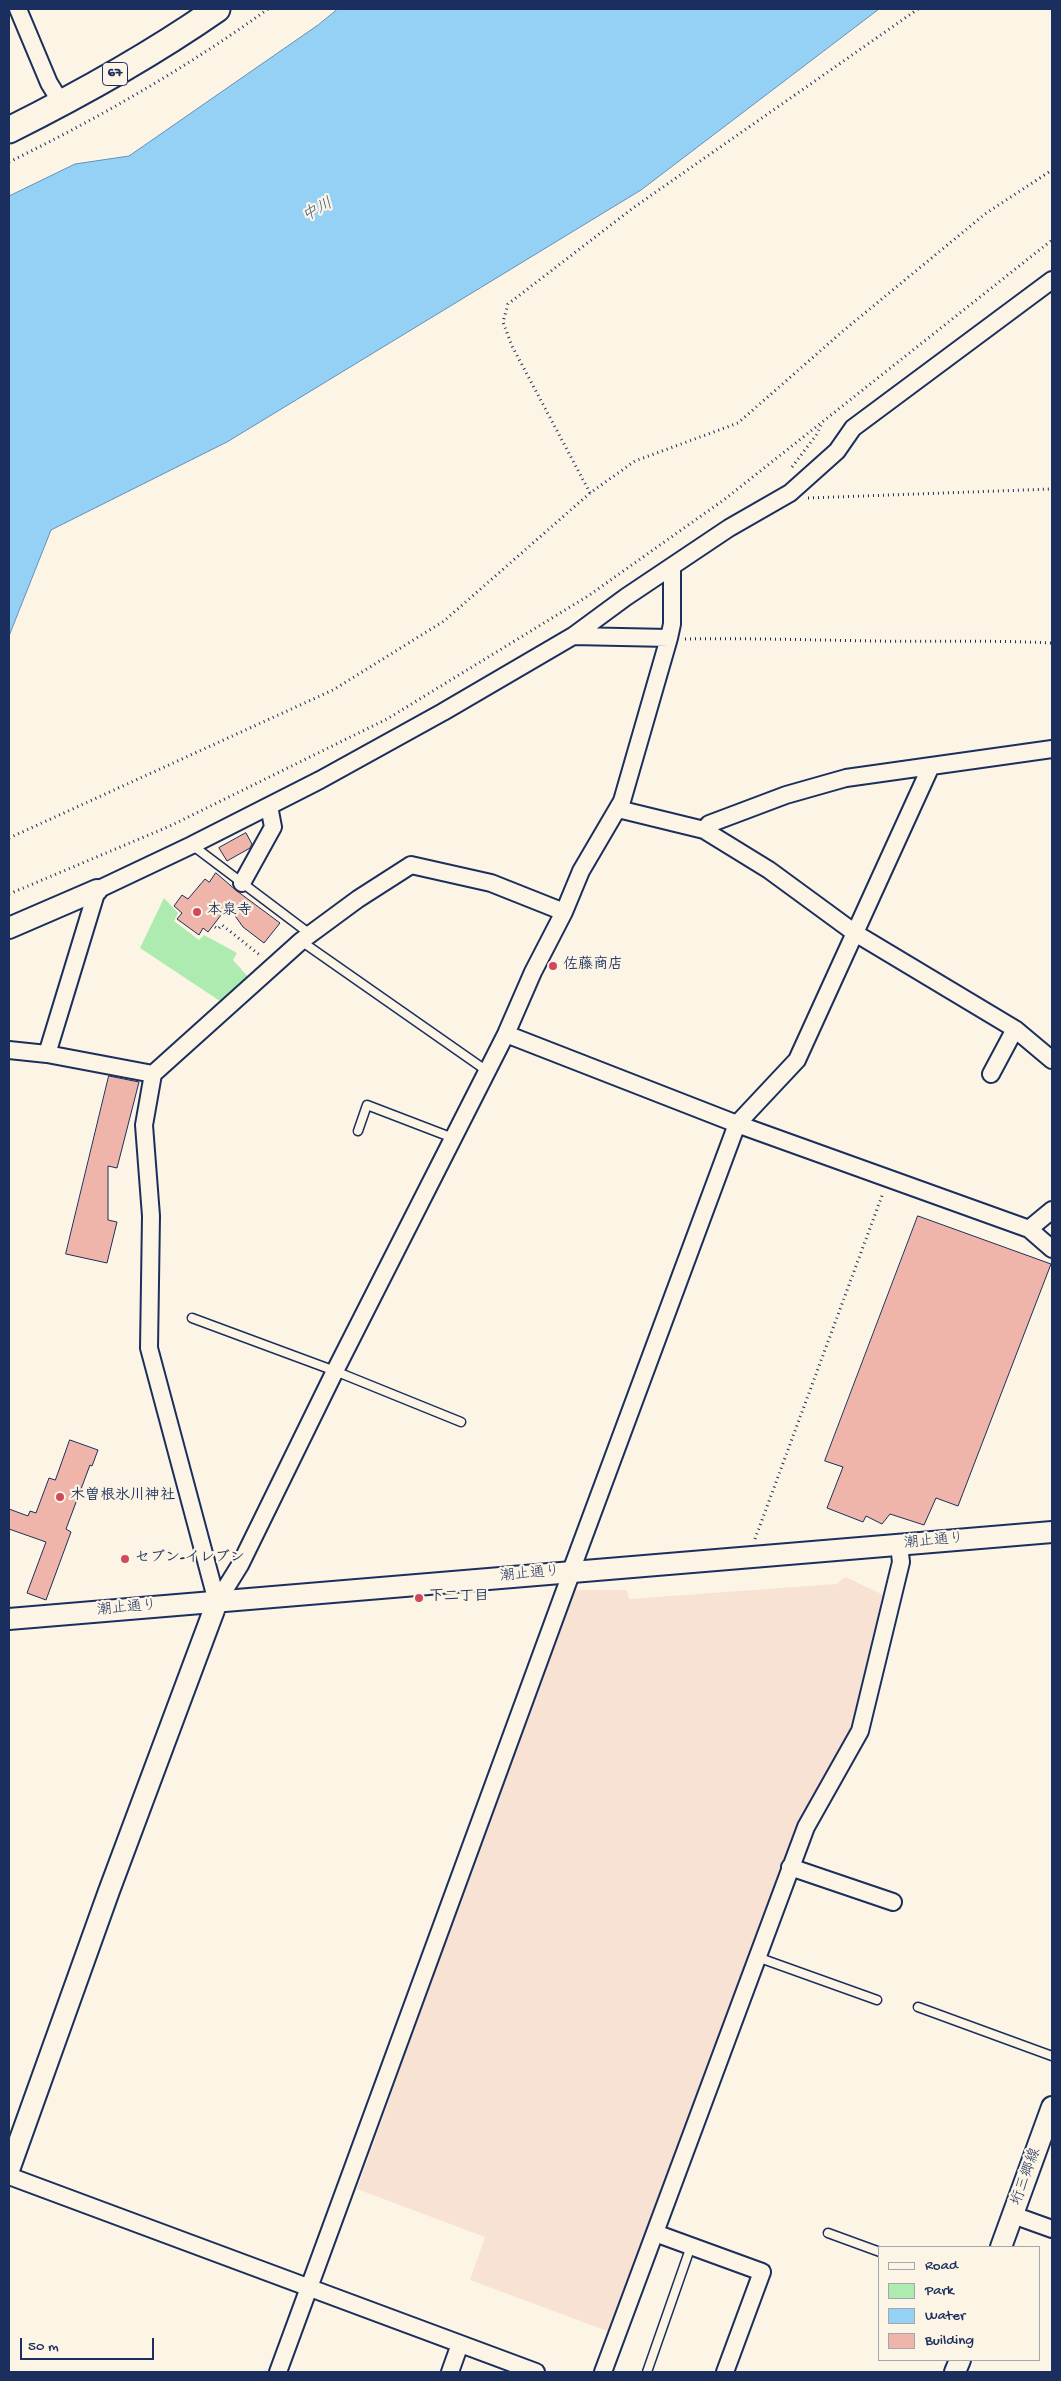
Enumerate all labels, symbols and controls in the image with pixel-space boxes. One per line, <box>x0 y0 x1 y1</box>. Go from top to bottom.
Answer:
road number: 67 <box>102 62 128 86</box>
water label: 中川 <box>299 195 337 227</box>
place label: 本泉寺 <box>207 903 252 921</box>
marker: 本泉寺 <box>191 906 203 918</box>
place label: 佐藤商店 <box>563 957 623 975</box>
marker: 佐藤商店 <box>547 960 559 972</box>
place label: 木曽根氷川神社 <box>70 1488 175 1506</box>
marker: 木曽根氷川神社 <box>54 1491 66 1503</box>
street label: 潮止通り <box>903 1530 965 1554</box>
place label: セブン-イレブン <box>135 1550 245 1568</box>
marker: セブン-イレブン <box>119 1553 131 1565</box>
street label: 潮止通り <box>499 1563 561 1587</box>
place label: 下二丁目 <box>429 1589 489 1607</box>
marker: 下二丁目 <box>413 1592 425 1604</box>
street label: 潮止通り <box>96 1597 158 1621</box>
street label: 垳三郷線 <box>1008 2146 1046 2208</box>
legend <box>878 2246 1041 2361</box>
text: Road <box>925 2257 958 2275</box>
text: Park <box>925 2282 954 2300</box>
text: Water <box>925 2307 965 2325</box>
scale bar <box>22 2328 156 2360</box>
text: Building <box>925 2332 974 2350</box>
text: 50 m <box>28 2338 59 2356</box>

